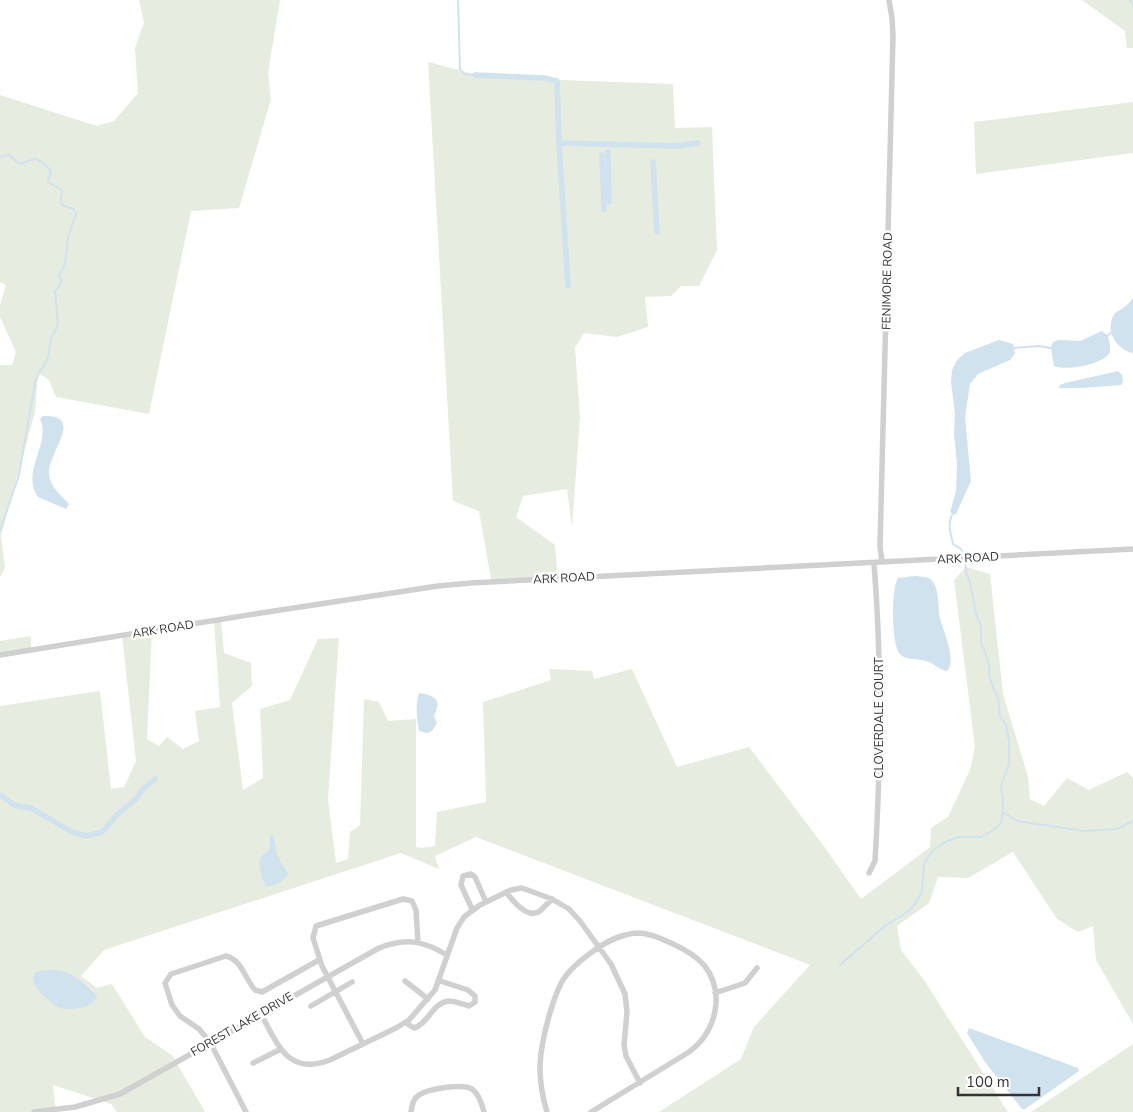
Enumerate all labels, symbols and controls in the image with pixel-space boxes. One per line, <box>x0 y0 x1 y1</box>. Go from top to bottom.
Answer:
street label: FENIMORE ROAD <box>878 232 896 330</box>
street label: ARK ROAD <box>937 548 999 568</box>
street label: ARK ROAD <box>533 568 595 588</box>
street label: ARK ROAD <box>131 616 195 642</box>
street label: CLOVERDALE COURT <box>871 657 887 779</box>
street label: FOREST LAKE DRIVE <box>188 988 296 1060</box>
scale bar <box>958 1064 1039 1096</box>
text: 100 m <box>966 1072 1010 1092</box>

